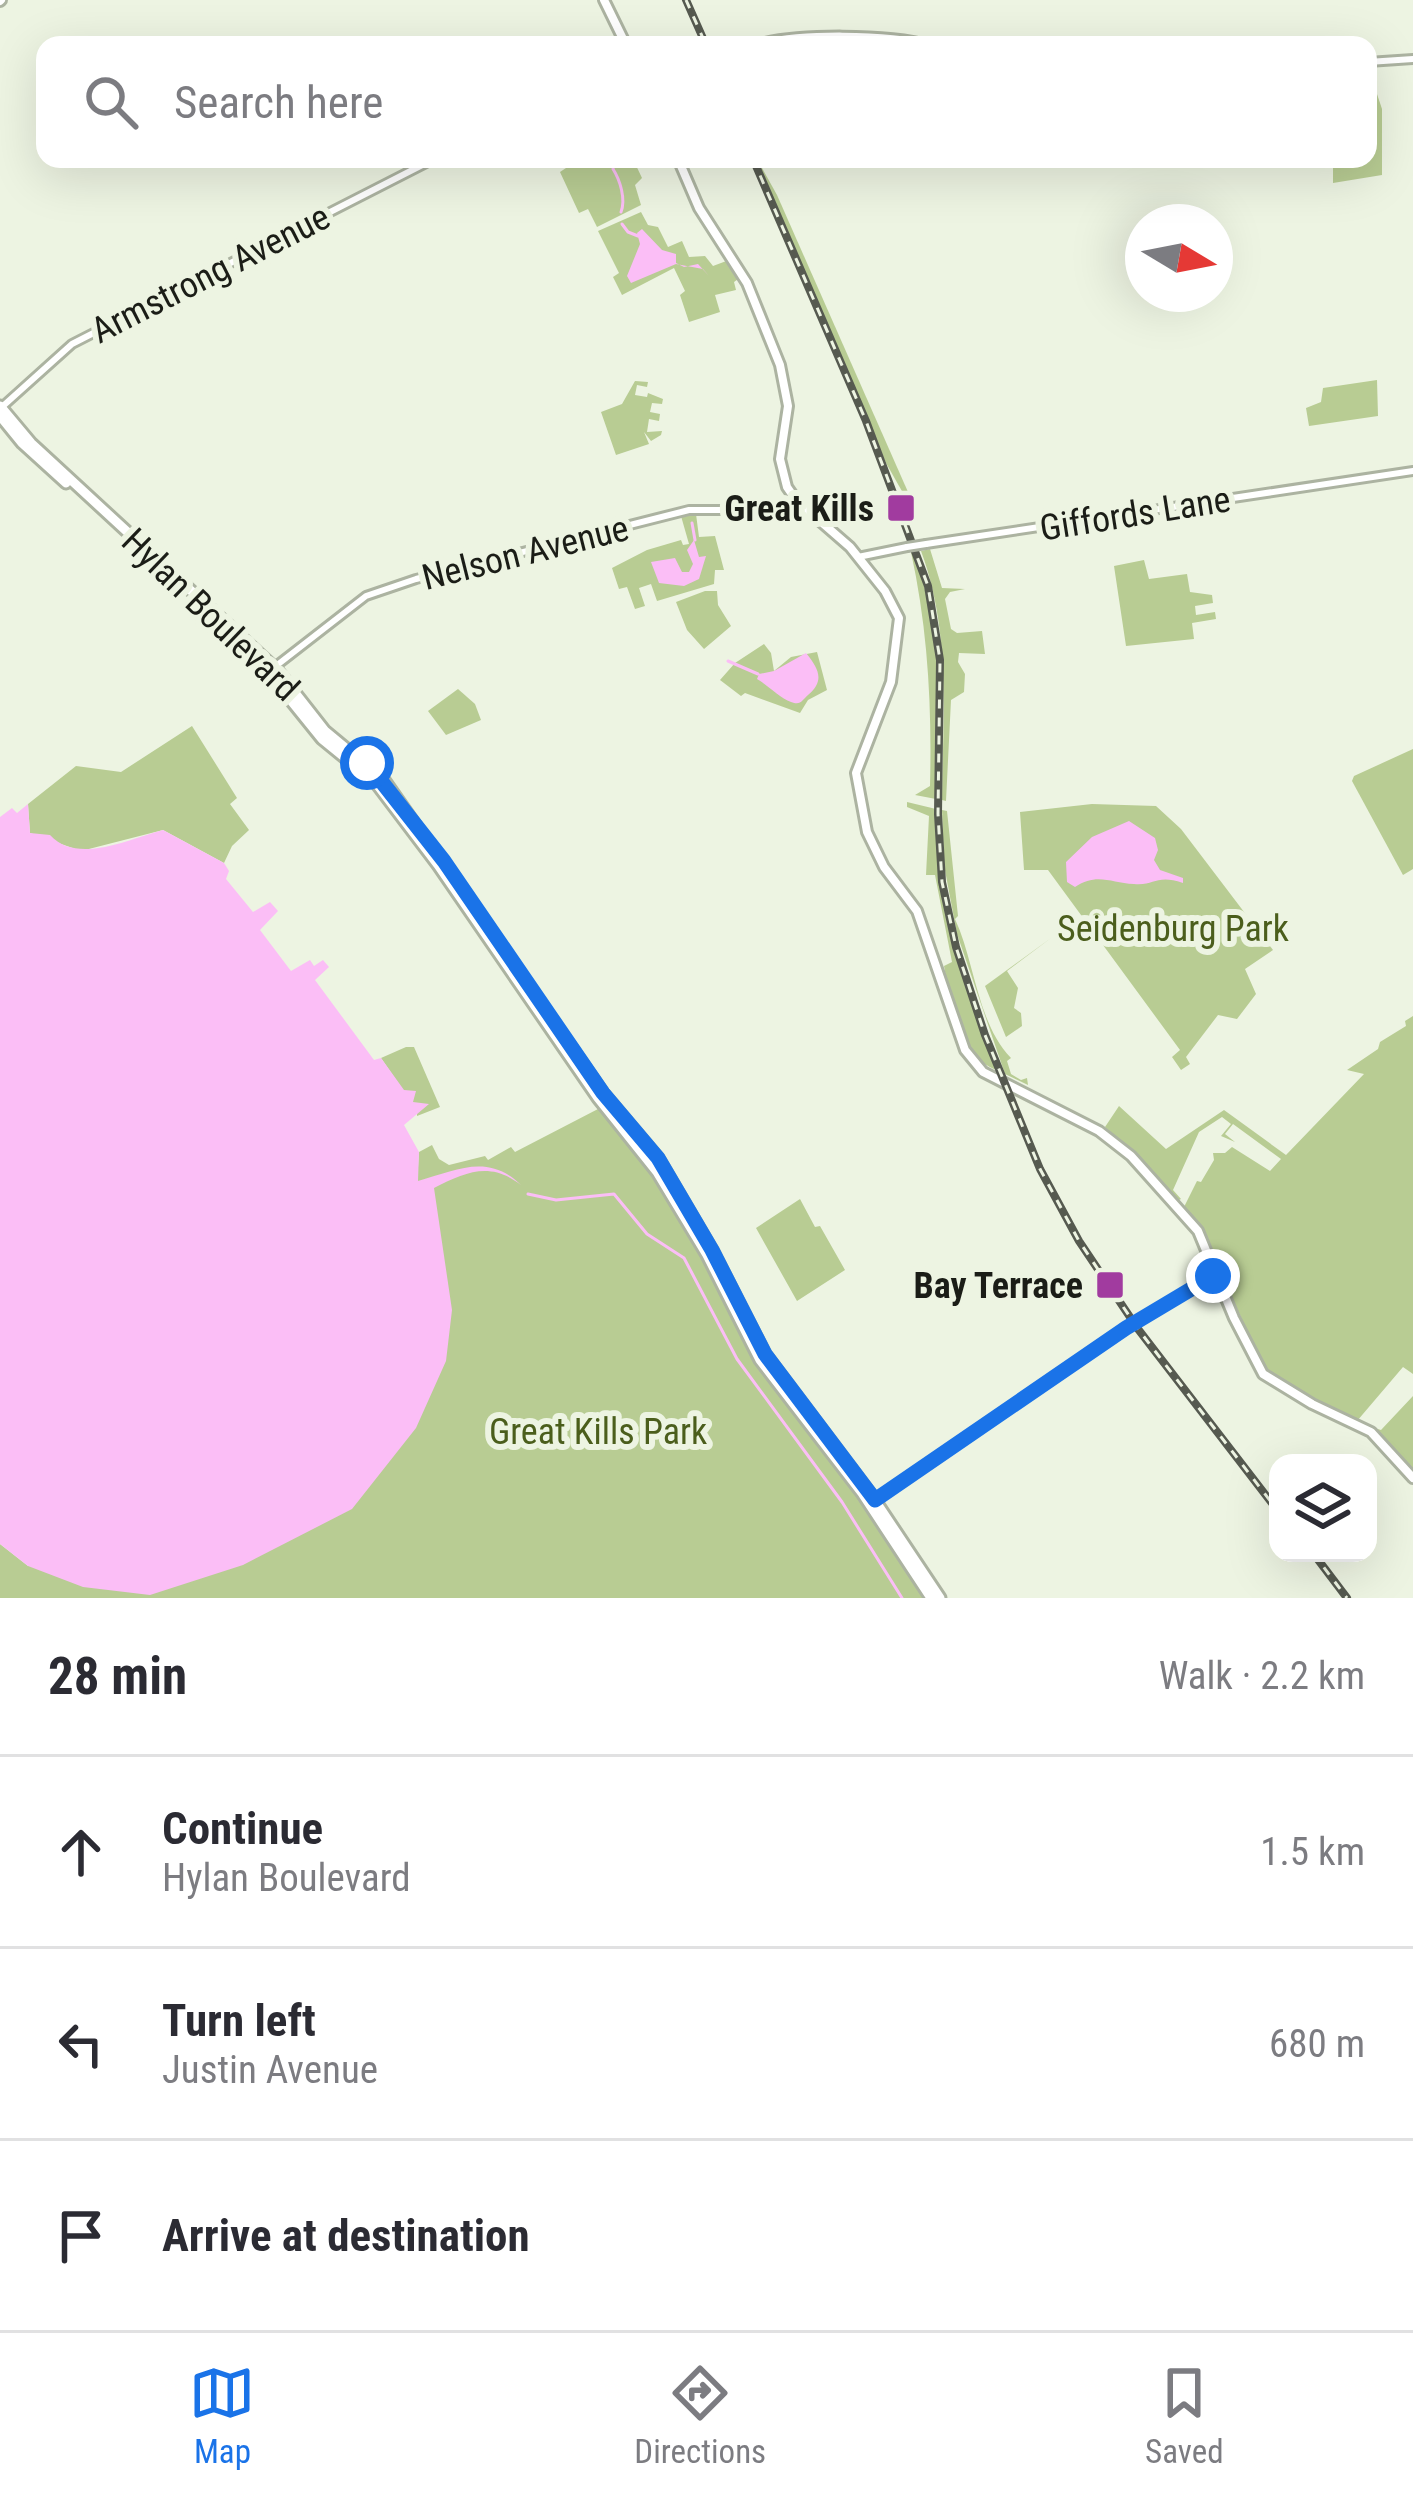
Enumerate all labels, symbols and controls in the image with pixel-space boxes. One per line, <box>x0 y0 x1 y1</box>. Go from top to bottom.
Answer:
search box <box>36 36 1377 168</box>
icon: search <box>78 69 144 135</box>
text: Search here <box>174 76 383 129</box>
street label: Armstrong Avenue <box>84 196 337 352</box>
north arrow <box>1125 204 1233 312</box>
street label: Giffords Lane <box>1037 478 1233 550</box>
place label: Great Kills <box>724 488 874 530</box>
marker: Great Kills <box>885 492 917 524</box>
street label: Nelson Avenue <box>418 507 633 599</box>
street label: Hylan Boulevard <box>113 520 307 710</box>
route start <box>340 736 394 790</box>
park label: Seidenburg Park <box>1057 908 1289 950</box>
route end <box>1186 1249 1240 1303</box>
place label: Bay Terrace <box>914 1265 1083 1307</box>
marker: Bay Terrace <box>1094 1269 1126 1301</box>
park label: Great Kills Park <box>489 1411 707 1453</box>
map controls <box>1269 1454 1377 1562</box>
button: layers <box>1269 1454 1377 1562</box>
text: 28 min <box>48 1647 187 1706</box>
text: Walk · 2.2 km <box>1159 1653 1365 1699</box>
text: Continue <box>162 1802 323 1855</box>
icon: ahead <box>48 1819 114 1885</box>
text: 1.5 km <box>1260 1829 1365 1875</box>
text: Hylan Boulevard <box>162 1855 411 1901</box>
text: Turn left <box>162 1994 316 2047</box>
icon: left <box>48 2011 114 2077</box>
text: 680 m <box>1269 2021 1365 2067</box>
text: Justin Avenue <box>162 2047 378 2093</box>
icon: arrive <box>48 2203 114 2269</box>
text: Arrive at destination <box>162 2209 530 2262</box>
tab: Map <box>189 2360 255 2471</box>
tab: Directions <box>634 2360 766 2471</box>
tab: Saved <box>1145 2360 1224 2471</box>

